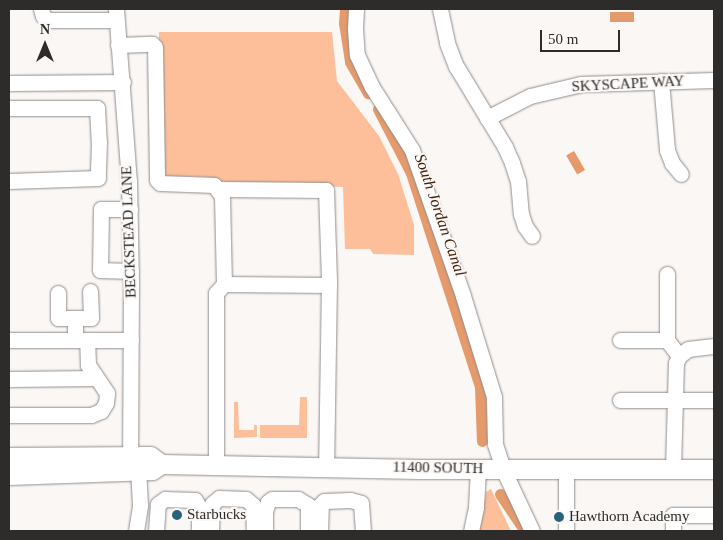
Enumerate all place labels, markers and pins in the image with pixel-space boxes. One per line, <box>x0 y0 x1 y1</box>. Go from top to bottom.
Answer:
place label: Starbucks <box>187 506 246 524</box>
place label: Hawthorn Academy <box>569 508 690 526</box>
marker: Starbucks <box>171 509 183 521</box>
marker: Hawthorn Academy <box>553 511 565 523</box>

